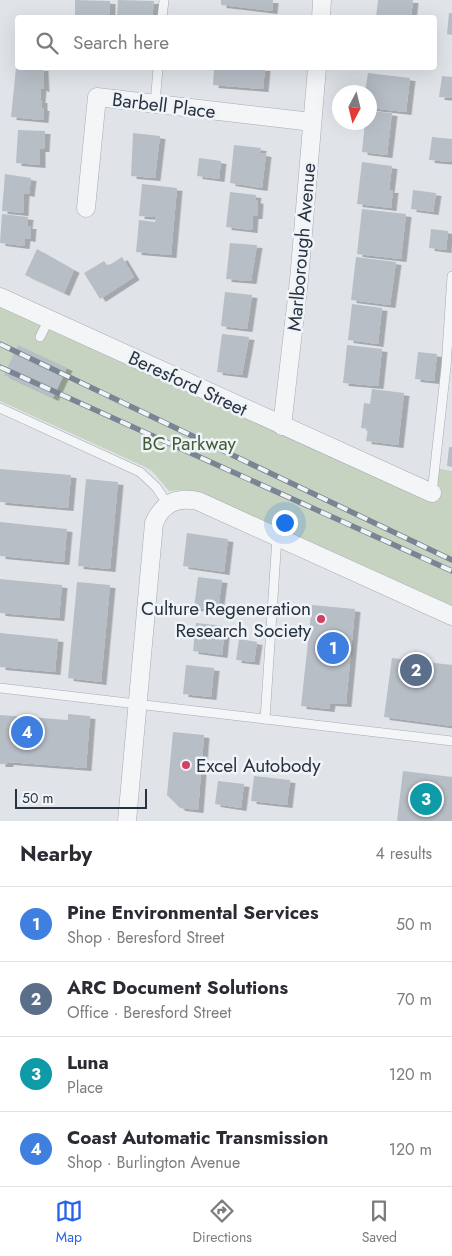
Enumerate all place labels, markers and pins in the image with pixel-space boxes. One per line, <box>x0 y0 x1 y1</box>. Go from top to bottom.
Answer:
place label: Culture Regeneration Research Society <box>141 595 312 644</box>
marker: Culture Regeneration Research Society <box>315 613 327 625</box>
pin: 1 <box>317 629 349 667</box>
pin: 2 <box>400 651 432 689</box>
pin: 4 <box>11 713 43 751</box>
place label: Excel Autobody <box>196 752 321 779</box>
marker: Excel Autobody <box>180 759 192 771</box>
pin: 3 <box>410 780 442 818</box>

